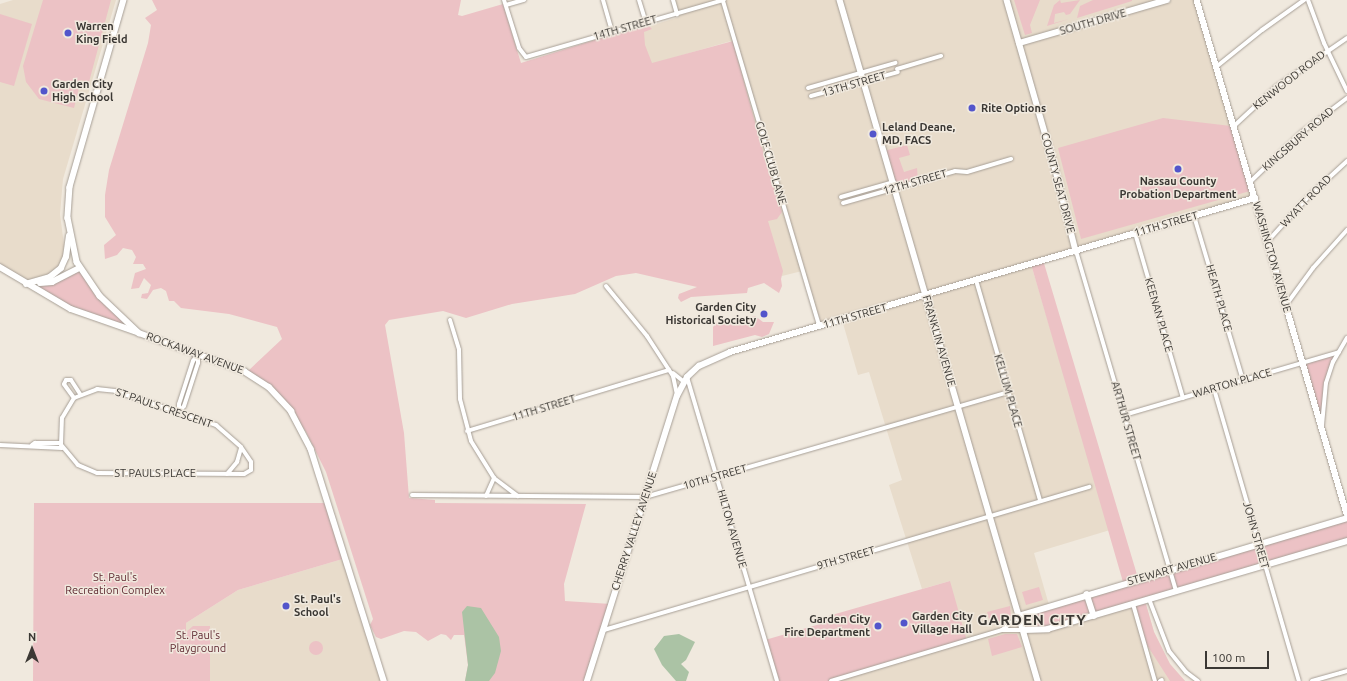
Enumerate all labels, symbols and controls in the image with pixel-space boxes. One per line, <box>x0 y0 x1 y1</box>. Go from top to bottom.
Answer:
street label: SOUTH DRIVE <box>1058 6 1128 38</box>
street label: 14TH STREET <box>592 13 658 43</box>
place label: Warren King Field <box>76 20 128 46</box>
marker: Warren King Field <box>63 28 73 38</box>
street label: KENWOOD ROAD <box>1250 48 1328 112</box>
street label: 13TH STREET <box>821 69 887 99</box>
place label: Garden City High School <box>52 78 113 104</box>
marker: Garden City High School <box>39 86 49 96</box>
place label: Rite Options <box>981 101 1046 115</box>
marker: Rite Options <box>966 102 978 114</box>
street label: KINGSBURY ROAD <box>1259 104 1337 174</box>
street label: GOLF CLUB LANE <box>753 120 789 206</box>
place label: Leland Deane, MD, FACS <box>882 121 955 147</box>
marker: Leland Deane, MD, FACS <box>867 128 879 140</box>
street label: COUNTY SEAT DRIVE <box>1038 131 1078 235</box>
marker: Nassau County Probation Department <box>1173 164 1183 174</box>
street label: 12TH STREET <box>882 167 948 197</box>
street label: WYATT ROAD <box>1278 172 1334 230</box>
place label: Nassau County Probation Department <box>1119 175 1237 201</box>
street label: WASHINGTON AVENUE <box>1250 200 1294 314</box>
street label: 11TH STREET <box>1133 209 1199 239</box>
street label: HEATH PLACE <box>1203 263 1235 333</box>
street label: KEENAN PLACE <box>1142 276 1176 354</box>
street label: FRANKLIN AVENUE <box>920 294 958 388</box>
place label: Garden City Historical Society <box>666 301 756 327</box>
street label: 11TH STREET <box>822 301 888 331</box>
marker: Garden City Historical Society <box>759 309 769 319</box>
street label: ROCKAWAY AVENUE <box>144 329 246 377</box>
street label: KELLUM PLACE <box>991 353 1025 429</box>
street label: WARTON PLACE <box>1191 365 1273 401</box>
street label: ARTHUR STREET <box>1108 380 1144 462</box>
street label: ST PAULS CRESCENT <box>114 385 214 431</box>
street label: 11TH STREET <box>511 392 577 424</box>
street label: 10TH STREET <box>682 462 748 492</box>
street label: ST PAULS PLACE <box>114 466 196 480</box>
street label: CHERRY VALLEY AVENUE <box>609 470 659 592</box>
street label: HILTON AVENUE <box>714 488 750 570</box>
street label: JOHN STREET <box>1240 500 1272 570</box>
street label: 9TH STREET <box>815 543 877 573</box>
street label: STEWART AVENUE <box>1126 550 1218 588</box>
park label: St. Paul's Recreation Complex <box>65 571 165 597</box>
place label: St. Paul's School <box>294 593 341 619</box>
marker: St. Paul's School <box>281 601 291 611</box>
place label: Garden City Village Hall <box>912 610 973 636</box>
district label: GARDEN CITY <box>977 611 1087 629</box>
place label: Garden City Fire Department <box>784 613 870 639</box>
marker: Garden City Village Hall <box>899 618 909 628</box>
marker: Garden City Fire Department <box>873 621 883 631</box>
north arrow <box>12 629 52 669</box>
park label: St. Paul's Playground <box>170 629 226 655</box>
text: N <box>28 631 36 643</box>
scale bar <box>1207 643 1271 669</box>
text: 100 m <box>1212 651 1245 664</box>

